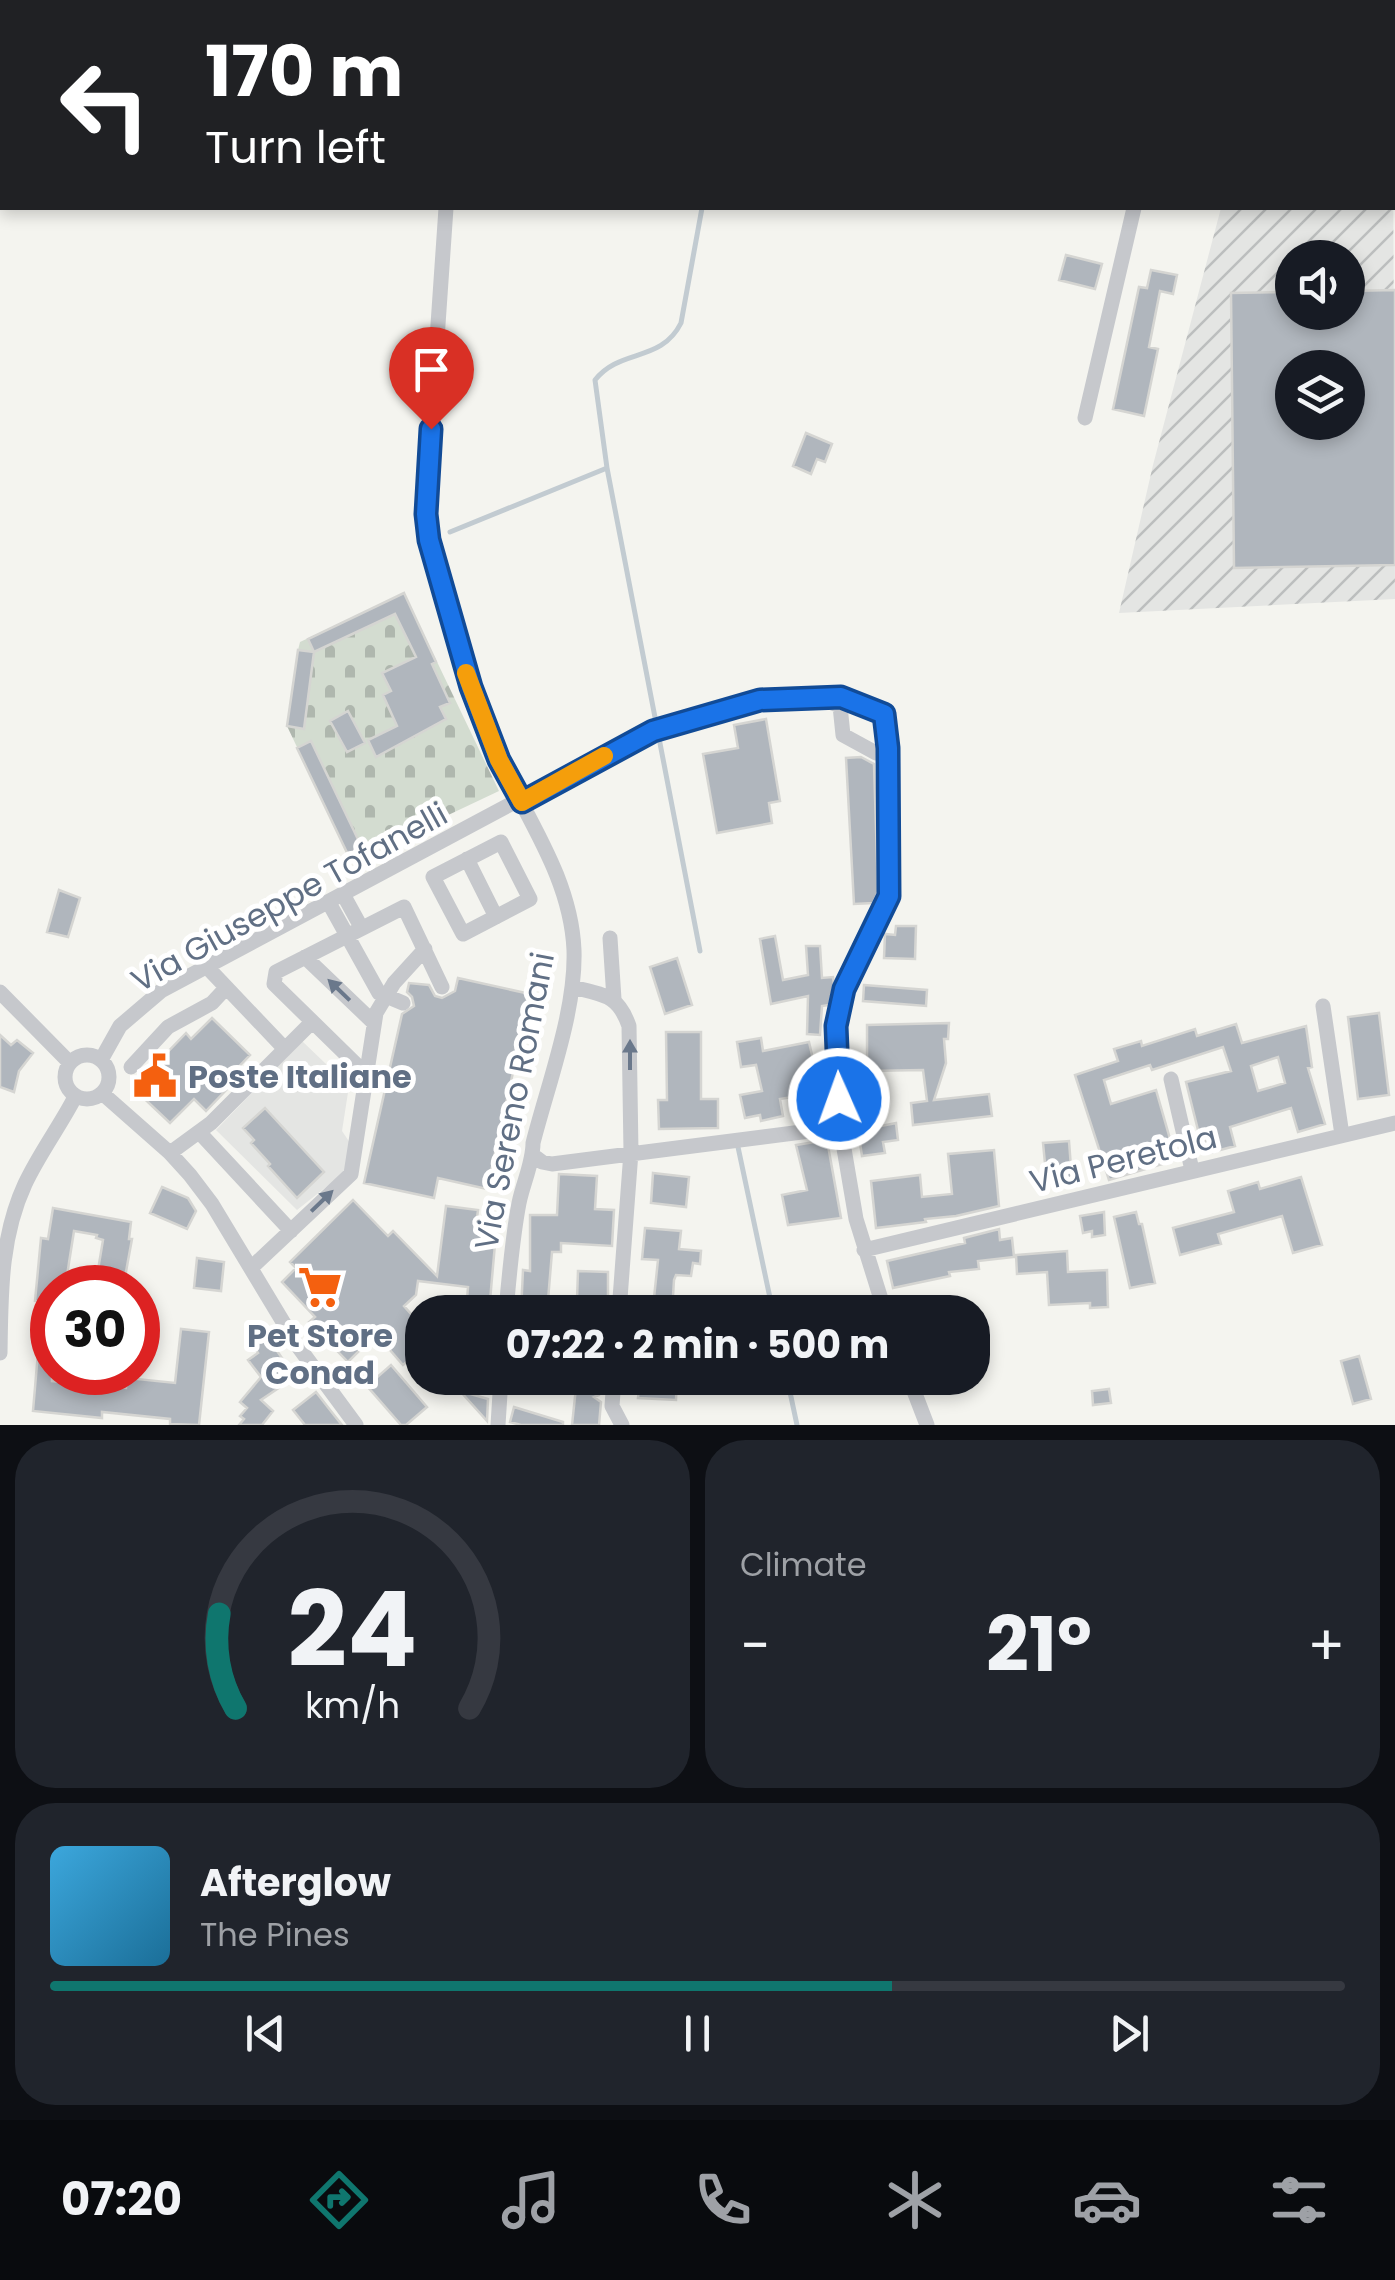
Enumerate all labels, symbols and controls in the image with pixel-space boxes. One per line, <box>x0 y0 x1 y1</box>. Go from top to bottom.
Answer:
text: 170 m <box>205 22 403 121</box>
icon: left <box>40 40 170 170</box>
text: Turn left <box>205 116 386 179</box>
map controls <box>1275 240 1365 440</box>
button: sound <box>1275 240 1365 330</box>
pin <box>389 327 474 430</box>
icon: arrive <box>404 342 459 397</box>
button: layers <box>1275 350 1365 440</box>
street label: Via Giuseppe Tofanelli <box>123 791 455 1003</box>
street label: Via Sereno Romani <box>463 948 565 1254</box>
one-way arrow <box>328 979 352 1002</box>
one-way arrow <box>622 1038 638 1070</box>
position arrow <box>787 1047 891 1151</box>
public building icon: Poste Italiane <box>131 1052 179 1100</box>
place label: Poste Italiane <box>188 1054 412 1099</box>
street label: Via Peretola <box>1025 1114 1221 1204</box>
one-way arrow <box>310 1190 334 1213</box>
supermarket icon: Pet Store Conad <box>296 1263 344 1311</box>
speed limit sign: 30 <box>30 1265 160 1395</box>
place label: Pet Store Conad <box>247 1313 393 1395</box>
text: 07:22 · 2 min · 500 m <box>506 1318 889 1371</box>
text: Climate <box>740 1542 867 1587</box>
text: 24 <box>288 1557 417 1702</box>
text: 21° <box>986 1592 1092 1697</box>
text: − <box>740 1607 770 1684</box>
text: + <box>1307 1607 1345 1684</box>
text: km/h <box>305 1680 400 1731</box>
text: Afterglow <box>200 1856 391 1909</box>
text: The Pines <box>200 1912 350 1957</box>
icon: previous <box>238 2006 293 2061</box>
icon: pause <box>670 2006 725 2061</box>
icon: next <box>1102 2006 1157 2061</box>
icon: directions <box>304 2165 374 2235</box>
icon: music <box>496 2165 566 2235</box>
icon: phone <box>688 2165 758 2235</box>
icon: climate <box>880 2165 950 2235</box>
icon: car <box>1072 2165 1142 2235</box>
icon: filters <box>1264 2165 1334 2235</box>
text: 07:20 <box>61 2168 182 2231</box>

